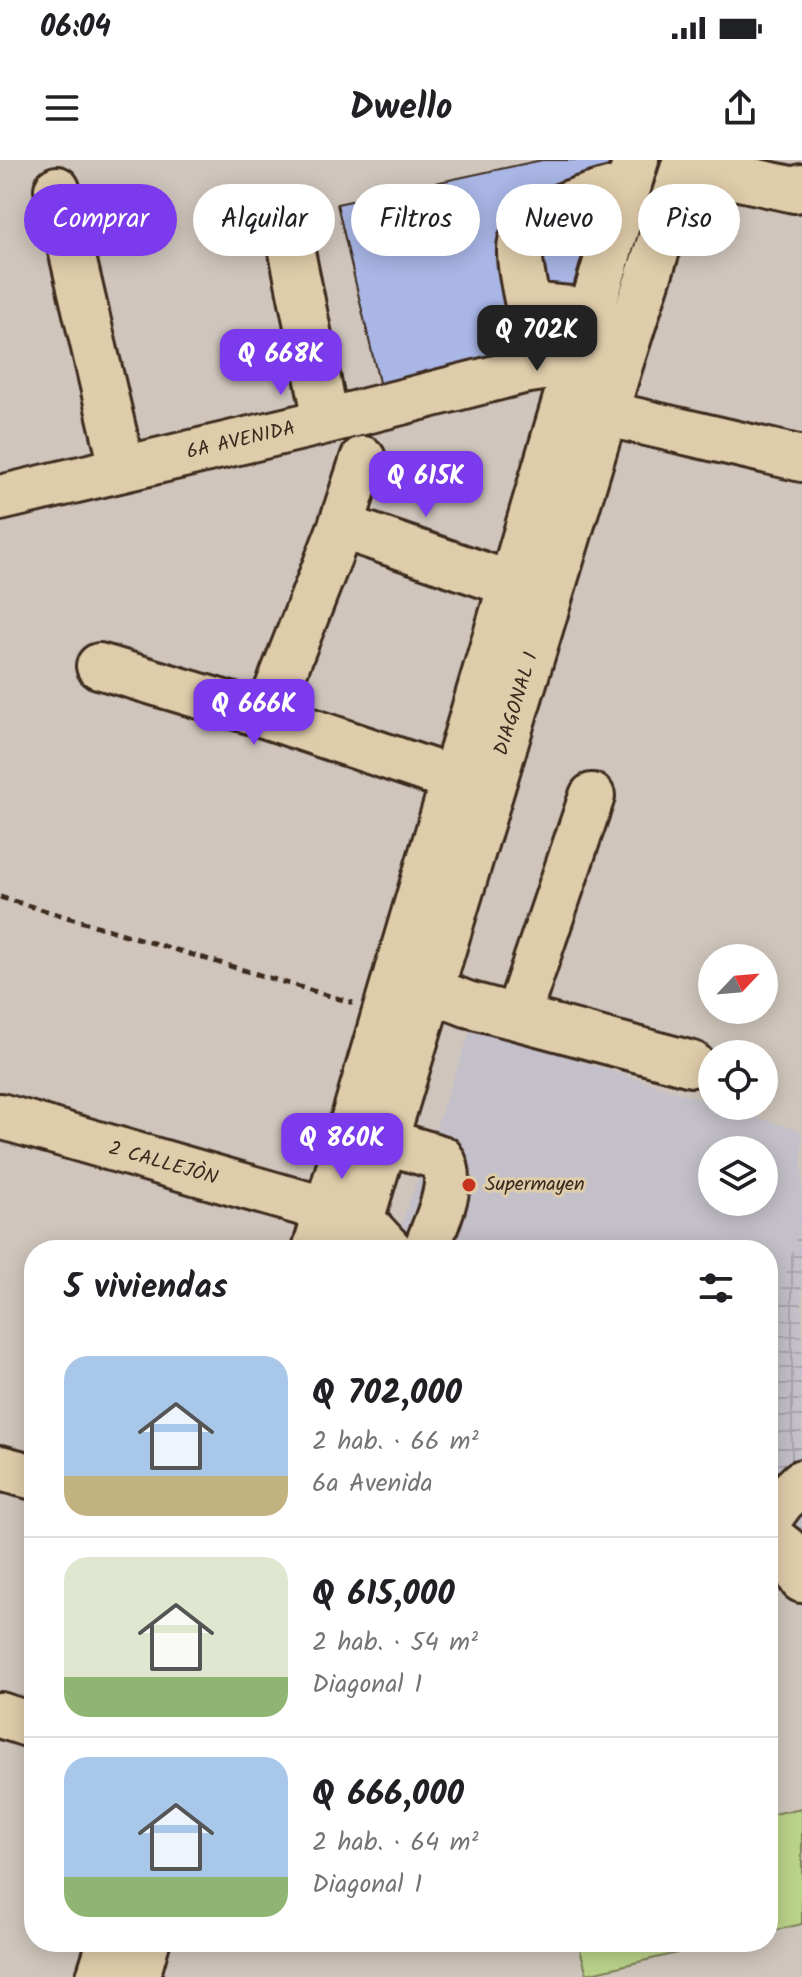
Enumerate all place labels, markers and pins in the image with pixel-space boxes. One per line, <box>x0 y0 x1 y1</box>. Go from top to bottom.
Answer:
pin: Q 702K <box>472 305 602 373</box>
pin: Q 668K <box>216 329 346 397</box>
pin: Q 615K <box>361 451 491 519</box>
pin: Q 666K <box>189 679 319 747</box>
pin: Q 860K <box>277 1113 407 1181</box>
place label: Supermayen <box>485 1169 585 1201</box>
marker: Supermayen <box>460 1176 478 1194</box>

